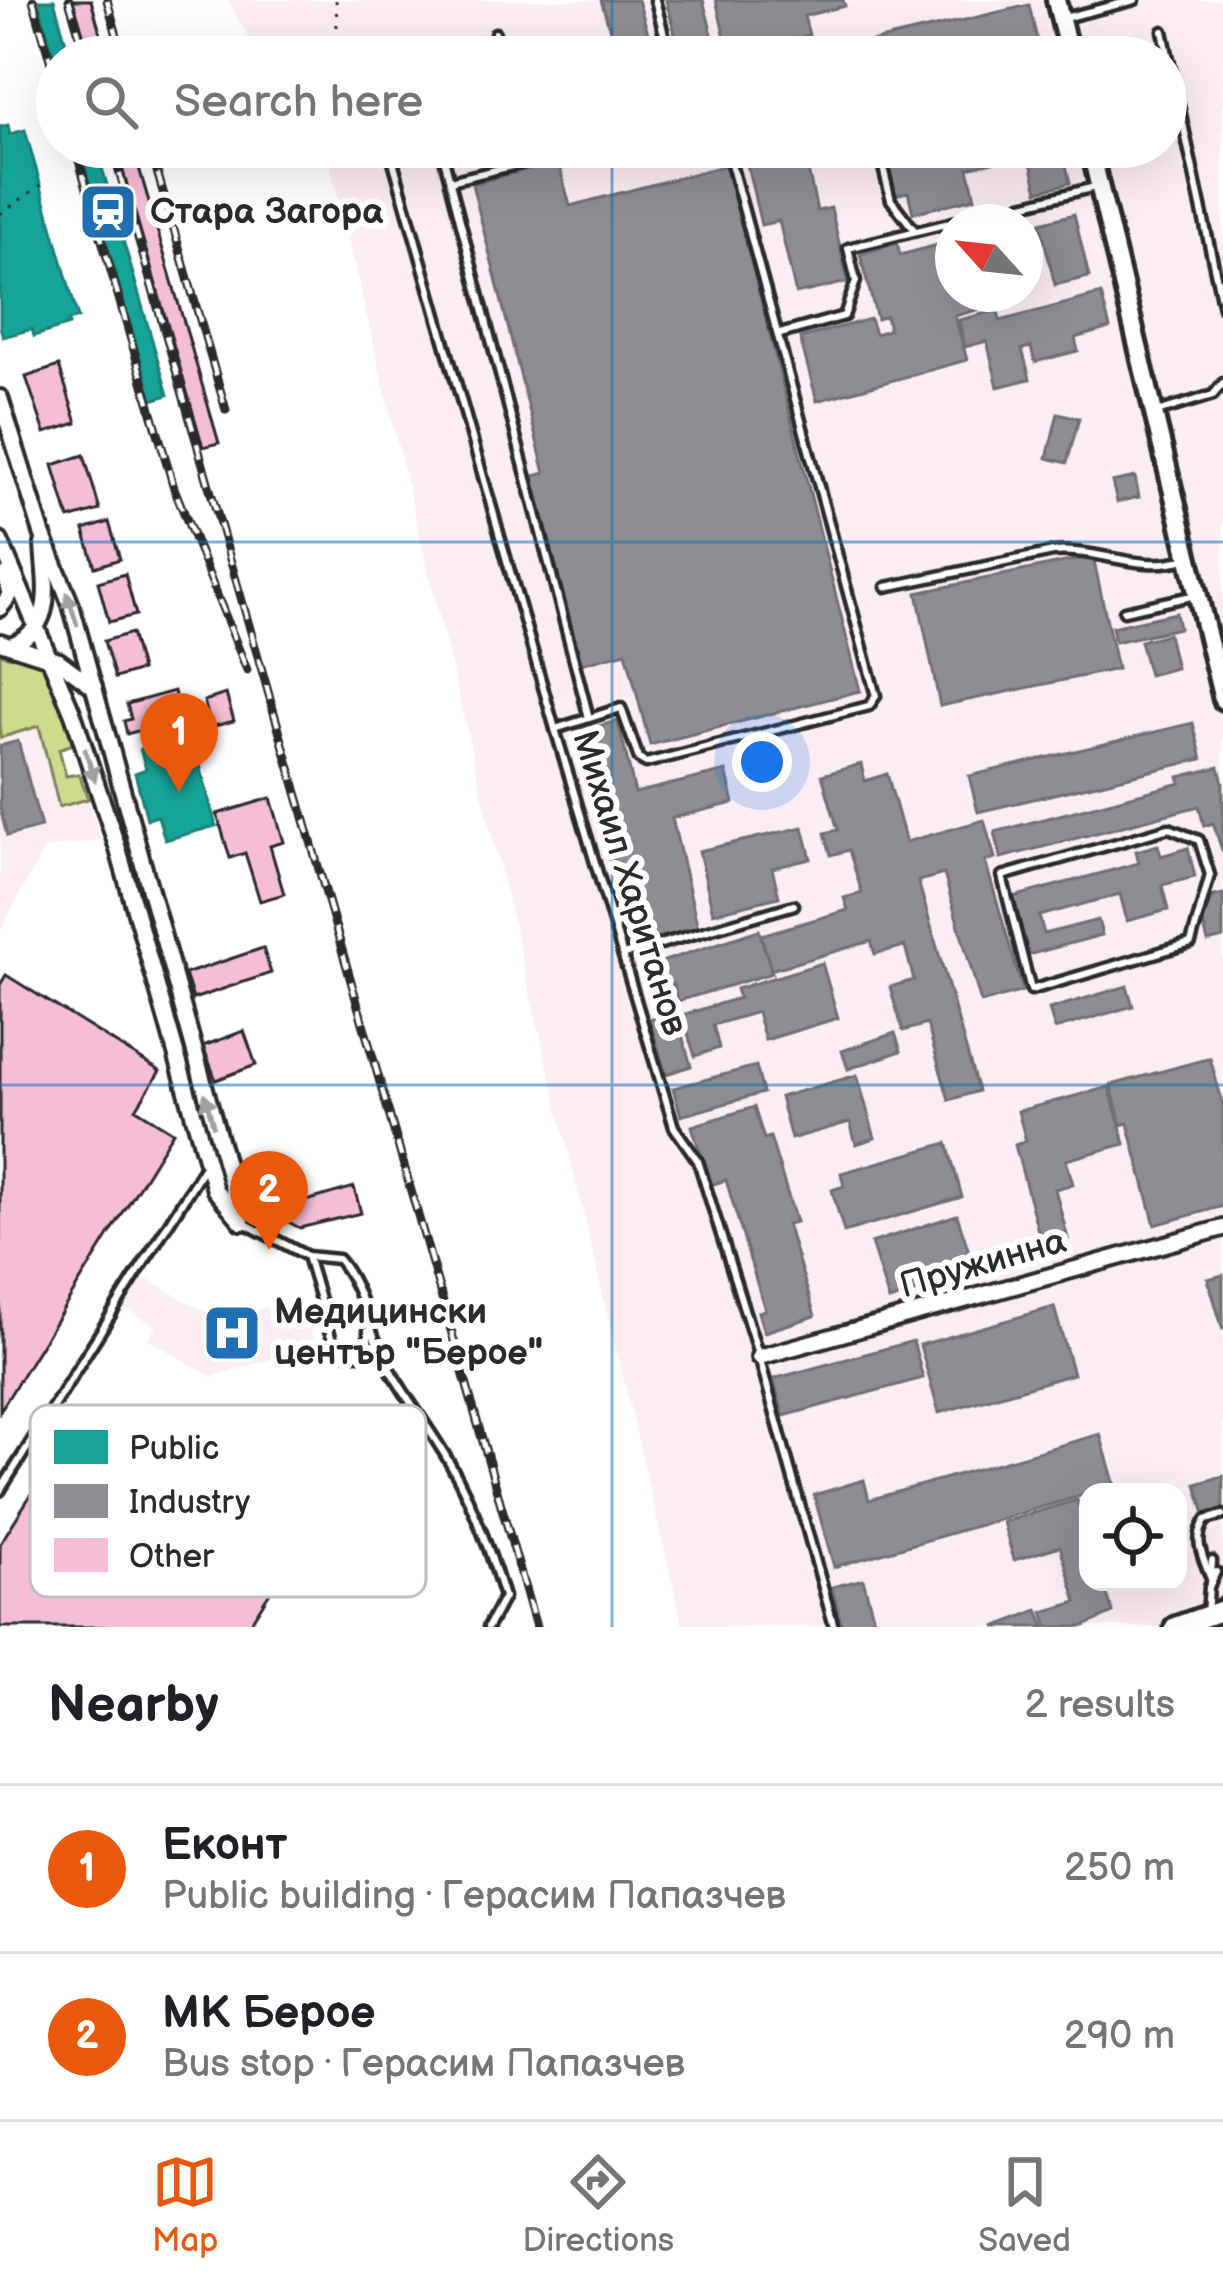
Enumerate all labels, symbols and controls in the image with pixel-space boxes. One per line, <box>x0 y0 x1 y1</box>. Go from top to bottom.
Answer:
search box <box>36 36 1187 168</box>
icon: search <box>78 69 144 135</box>
text: Search here <box>174 75 423 130</box>
station icon: Стара Загора <box>77 181 139 243</box>
place label: Стара Загора <box>150 191 384 234</box>
north arrow <box>935 204 1043 312</box>
one-way arrow <box>61 590 80 627</box>
pin: 1 <box>140 693 218 792</box>
street label: Михаил Хаританов <box>562 725 696 1041</box>
your location <box>732 732 792 792</box>
one-way arrow <box>81 747 100 784</box>
one-way arrow <box>199 1091 218 1128</box>
pin: 2 <box>230 1151 308 1250</box>
street label: Пружинна <box>895 1220 1071 1308</box>
place label: Медицински център "Берое" <box>274 1291 543 1375</box>
hospital icon: Медицински център "Берое" <box>201 1302 263 1364</box>
legend <box>30 1405 426 1597</box>
text: Public <box>129 1429 219 1469</box>
text: Industry <box>129 1483 250 1523</box>
map controls <box>1079 1483 1187 1591</box>
button: locate <box>1079 1483 1187 1591</box>
text: Other <box>129 1537 215 1577</box>
text: Nearby <box>48 1675 219 1736</box>
text: 2 results <box>1024 1682 1175 1729</box>
text: Еконт <box>162 1818 287 1873</box>
text: 1 <box>79 1845 95 1892</box>
text: 250 m <box>1064 1845 1175 1892</box>
text: Public building · Герасим Папазчев <box>162 1873 786 1920</box>
text: МК Берое <box>162 1986 375 2041</box>
text: 2 <box>75 2013 99 2060</box>
text: 290 m <box>1064 2013 1175 2060</box>
text: Bus stop · Герасим Папазчев <box>162 2041 685 2088</box>
tab: Map <box>152 2149 218 2261</box>
tab: Directions <box>523 2149 674 2261</box>
tab: Saved <box>978 2149 1071 2261</box>

